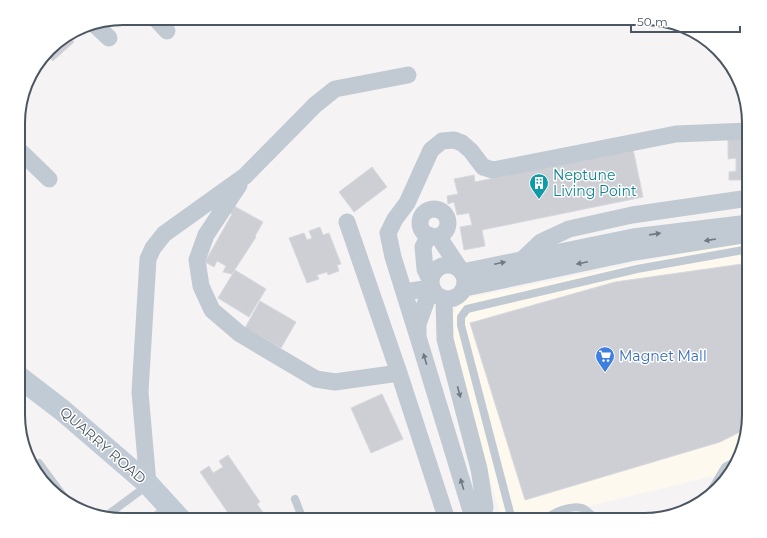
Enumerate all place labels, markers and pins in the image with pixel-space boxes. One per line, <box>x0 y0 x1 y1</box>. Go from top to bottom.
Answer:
place label: Neptune Living Point <box>553 166 637 200</box>
building icon: Neptune Living Point <box>528 172 550 200</box>
supermarket icon: Magnet Mall <box>594 345 616 373</box>
place label: Magnet Mall <box>619 347 707 365</box>

